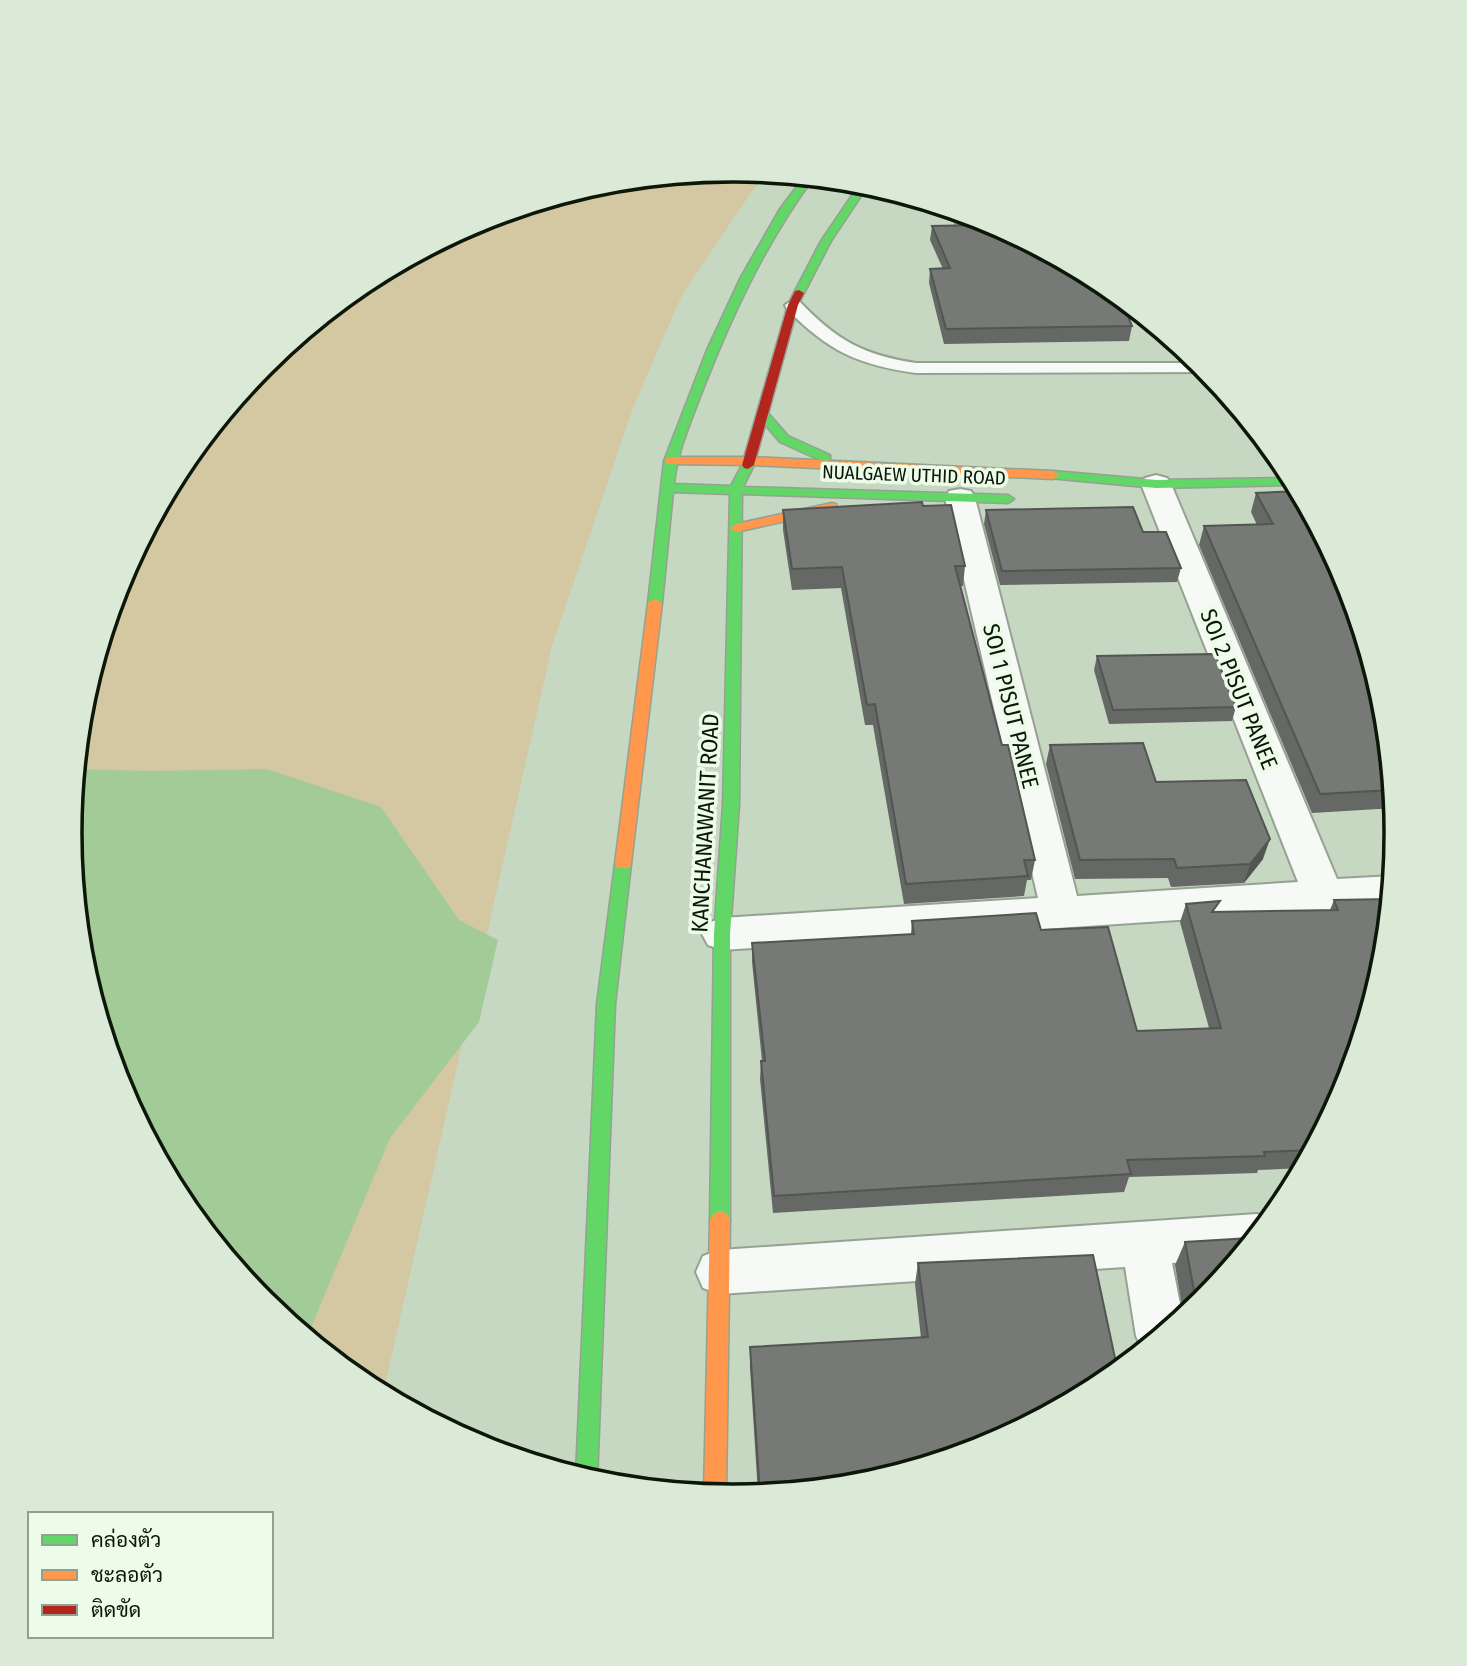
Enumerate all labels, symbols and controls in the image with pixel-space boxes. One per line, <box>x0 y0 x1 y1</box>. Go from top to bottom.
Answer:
street label: NUALGAEW UTHID ROAD <box>822 460 1006 490</box>
street label: SOI 2 PISUT PANEE <box>1194 605 1284 773</box>
street label: SOI 1 PISUT PANEE <box>977 621 1045 791</box>
street label: KANCHANAWANIT ROAD <box>685 713 725 933</box>
legend <box>28 1512 273 1638</box>
text: คล่องตัว <box>91 1527 161 1553</box>
text: ชะลอตัว <box>91 1562 163 1588</box>
text: ติดขัด <box>91 1597 141 1623</box>

